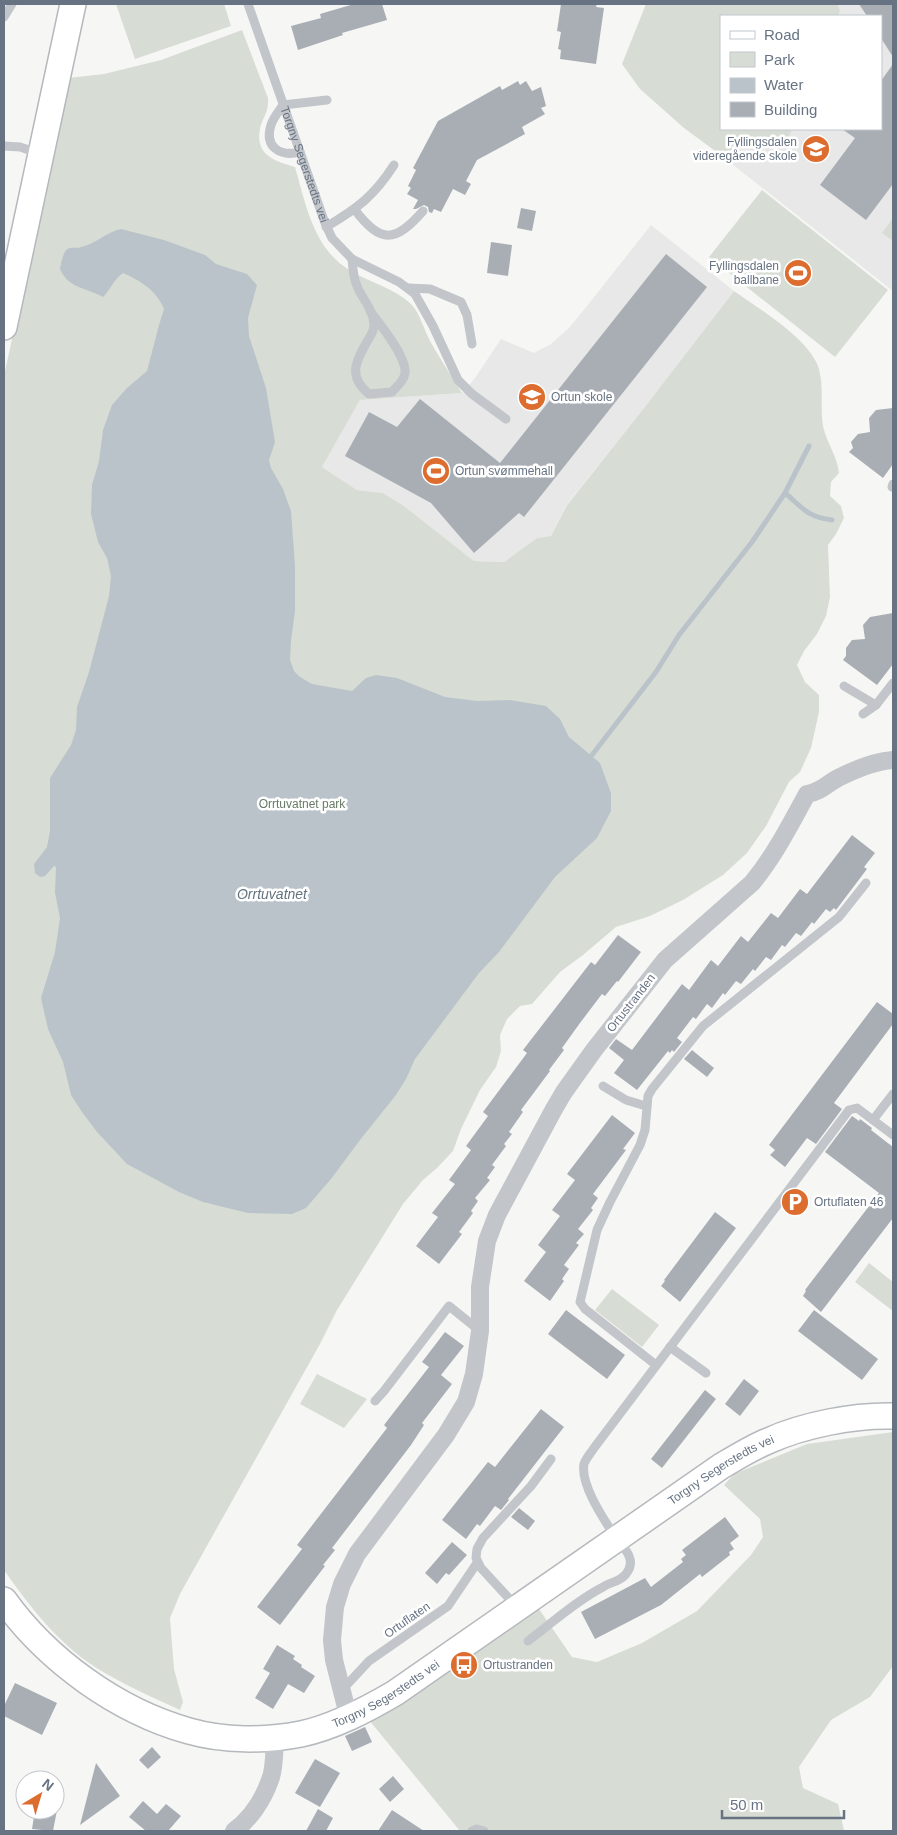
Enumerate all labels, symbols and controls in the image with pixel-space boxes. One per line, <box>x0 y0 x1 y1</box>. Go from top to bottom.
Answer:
legend <box>720 15 882 130</box>
text: Road <box>764 26 800 43</box>
text: Park <box>764 51 795 68</box>
text: Water <box>764 76 803 93</box>
text: Building <box>764 101 817 118</box>
street label: Torgny Segerstedts vei <box>278 104 331 224</box>
school or university icon: Fyllingsdalen videregående skole <box>801 134 831 164</box>
place label: Fyllingsdalen videregående skole <box>693 135 797 163</box>
sports icon: Fyllingsdalen ballbane <box>783 258 813 288</box>
place label: Fyllingsdalen ballbane <box>709 259 779 287</box>
school or university icon: Ortun skole <box>517 382 547 412</box>
place label: Ortun skole <box>551 390 613 404</box>
sports icon: Ortun svømmehall <box>421 456 451 486</box>
place label: Ortun svømmehall <box>455 464 553 478</box>
park label: Orrtuvatnet park <box>259 797 346 811</box>
water label: Orrtuvatnet <box>237 886 308 902</box>
street label: Ortustranden <box>604 971 658 1035</box>
parking icon: Ortuflaten 46 <box>780 1187 810 1217</box>
place label: Ortuflaten 46 <box>814 1195 884 1209</box>
street label: Torgny Segerstedts vei <box>665 1432 776 1508</box>
street label: Ortuflaten <box>381 1599 433 1641</box>
bus stop icon: Ortustranden <box>449 1650 479 1680</box>
street label: Torgny Segerstedts vei <box>330 1657 442 1731</box>
place label: Ortustranden <box>483 1658 553 1672</box>
north arrow <box>15 1770 65 1820</box>
text: N <box>39 1775 57 1794</box>
scale bar <box>722 1788 844 1820</box>
text: 50 m <box>730 1796 763 1813</box>

